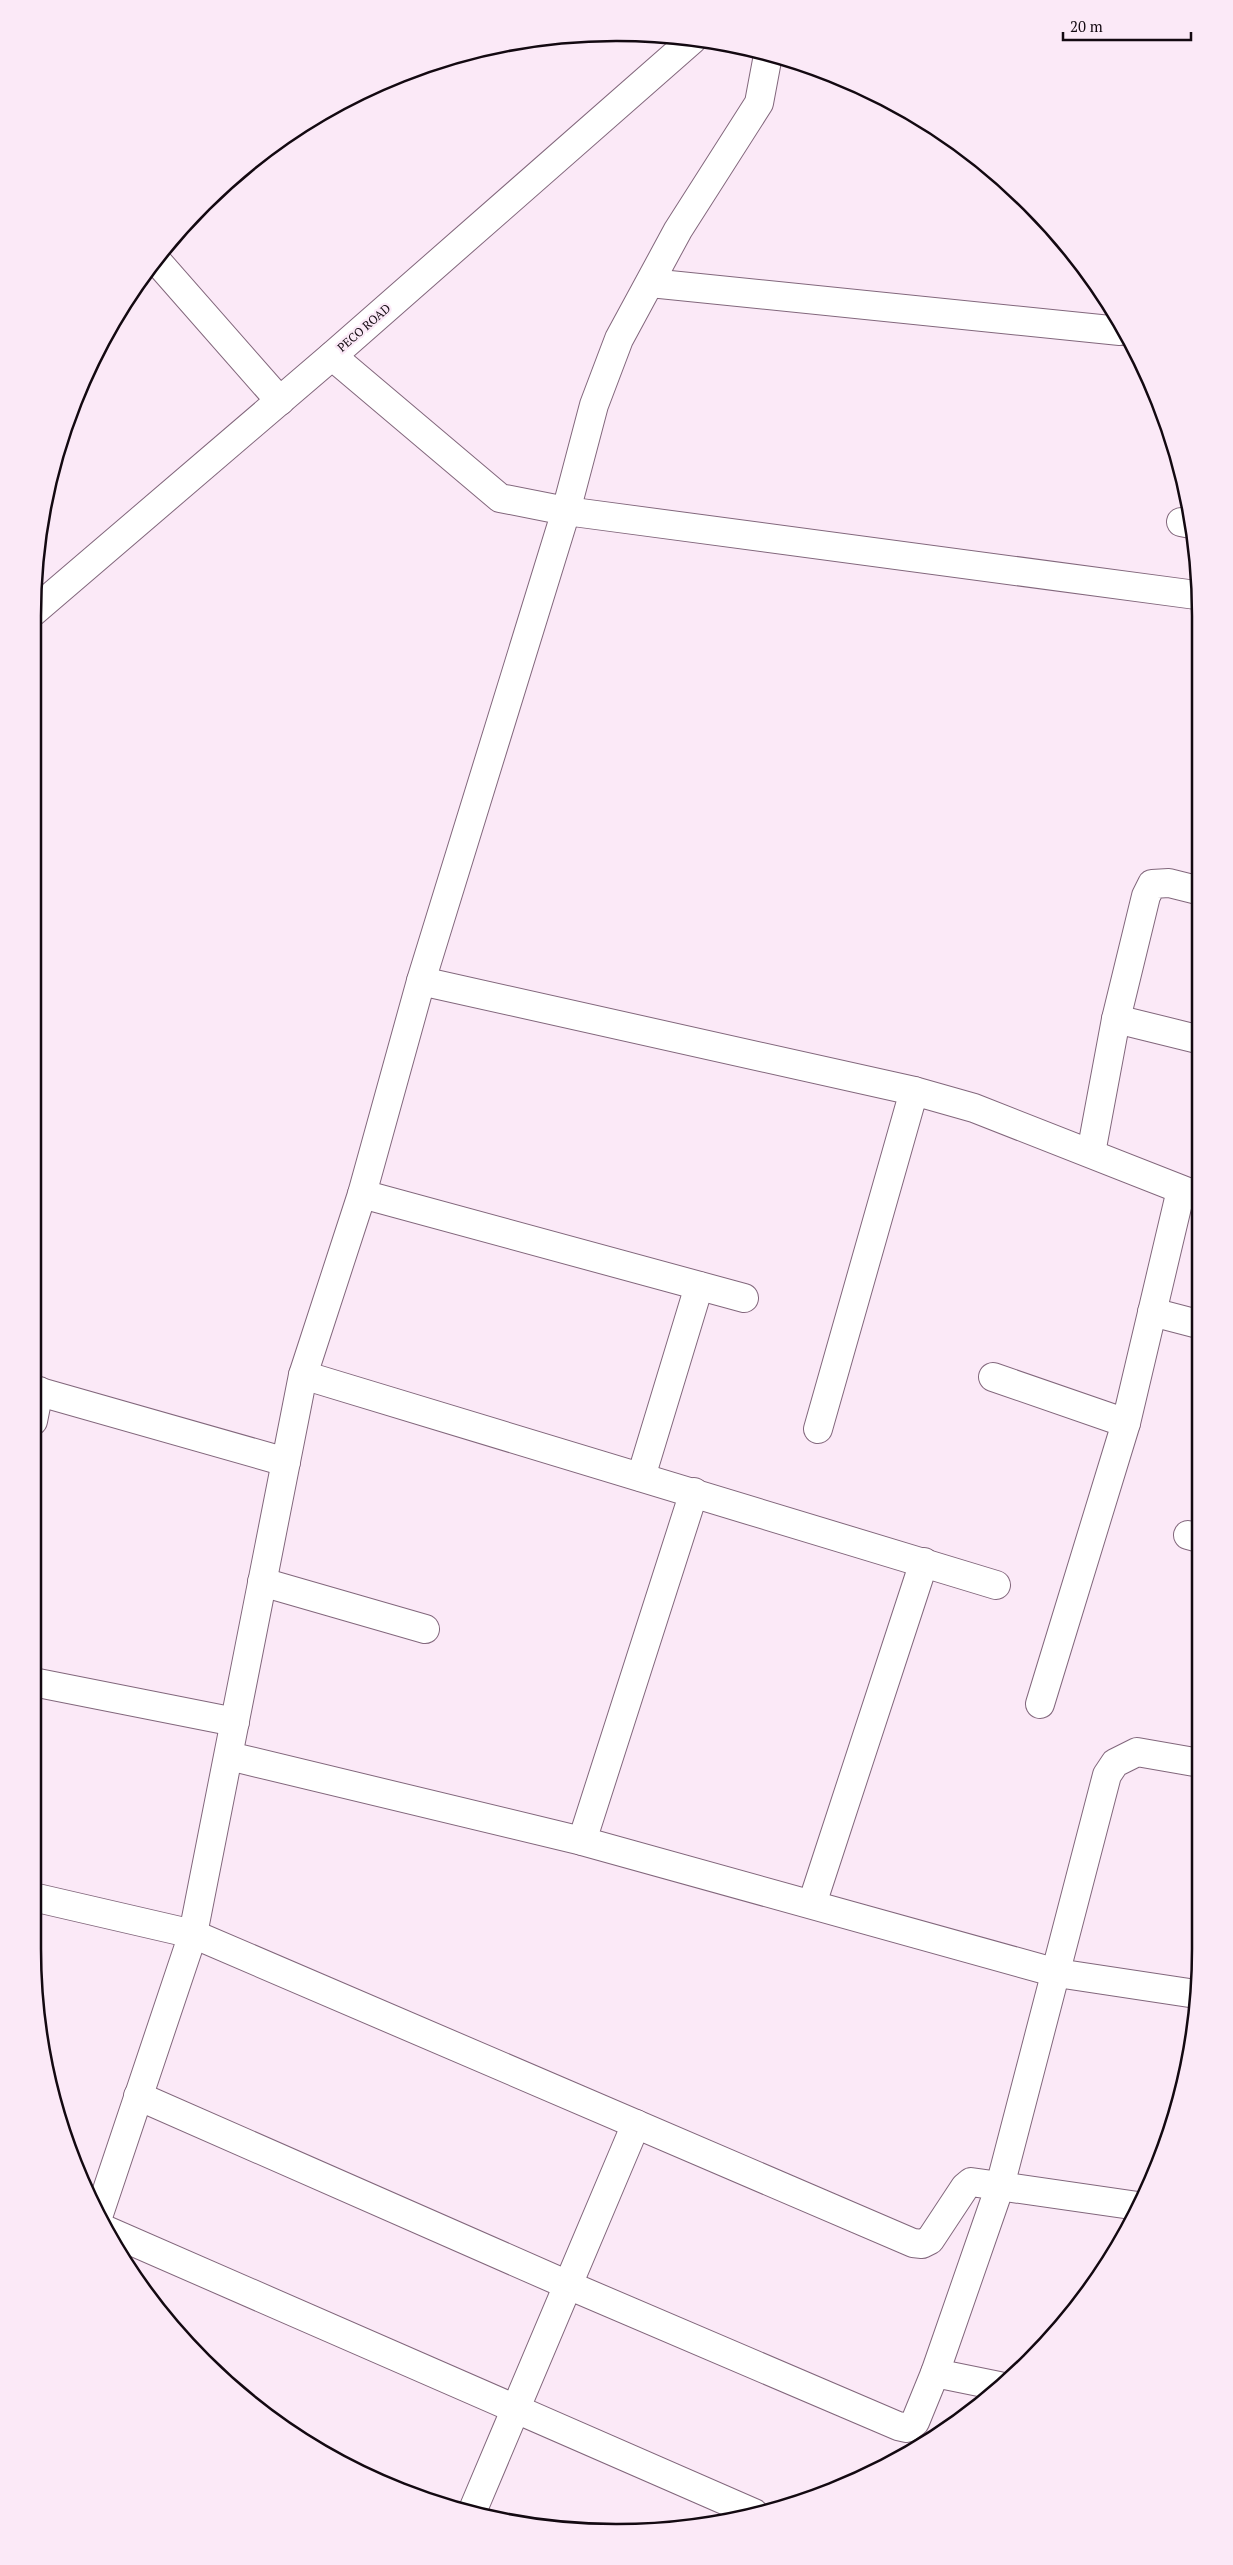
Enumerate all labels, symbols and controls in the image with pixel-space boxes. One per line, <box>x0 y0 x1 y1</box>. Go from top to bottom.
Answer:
scale bar <box>1063 10 1190 42</box>
text: 20 m <box>1070 16 1103 36</box>
street label: PECO ROAD <box>334 300 393 355</box>

